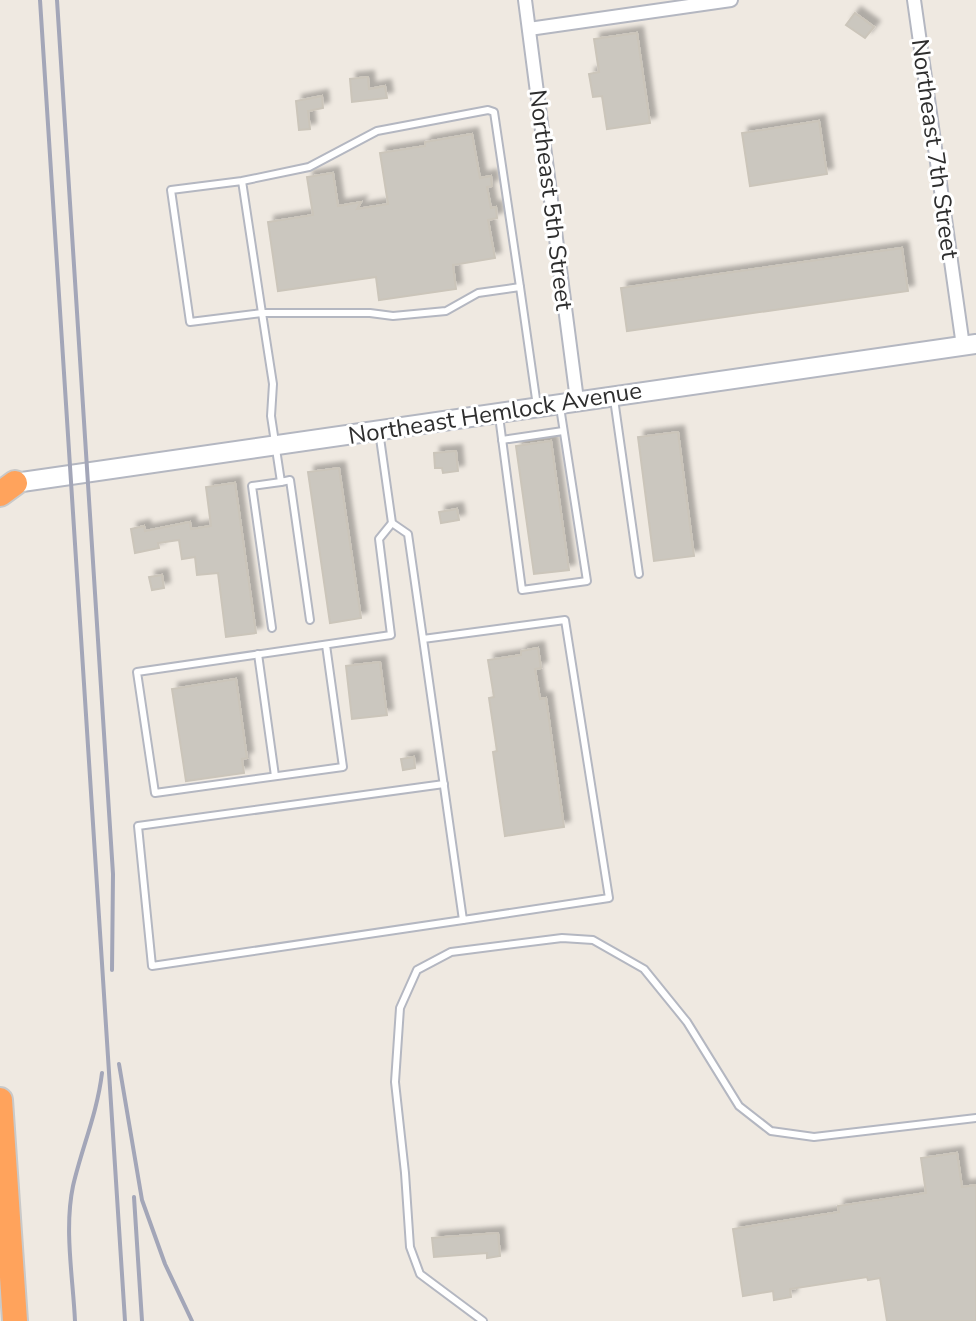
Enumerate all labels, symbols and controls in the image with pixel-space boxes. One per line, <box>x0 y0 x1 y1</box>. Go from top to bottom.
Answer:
street label: Northeast 7th Street <box>904 37 966 262</box>
street label: Northeast 5th Street <box>522 88 580 313</box>
street label: Northeast Hemlock Avenue <box>346 374 644 452</box>

